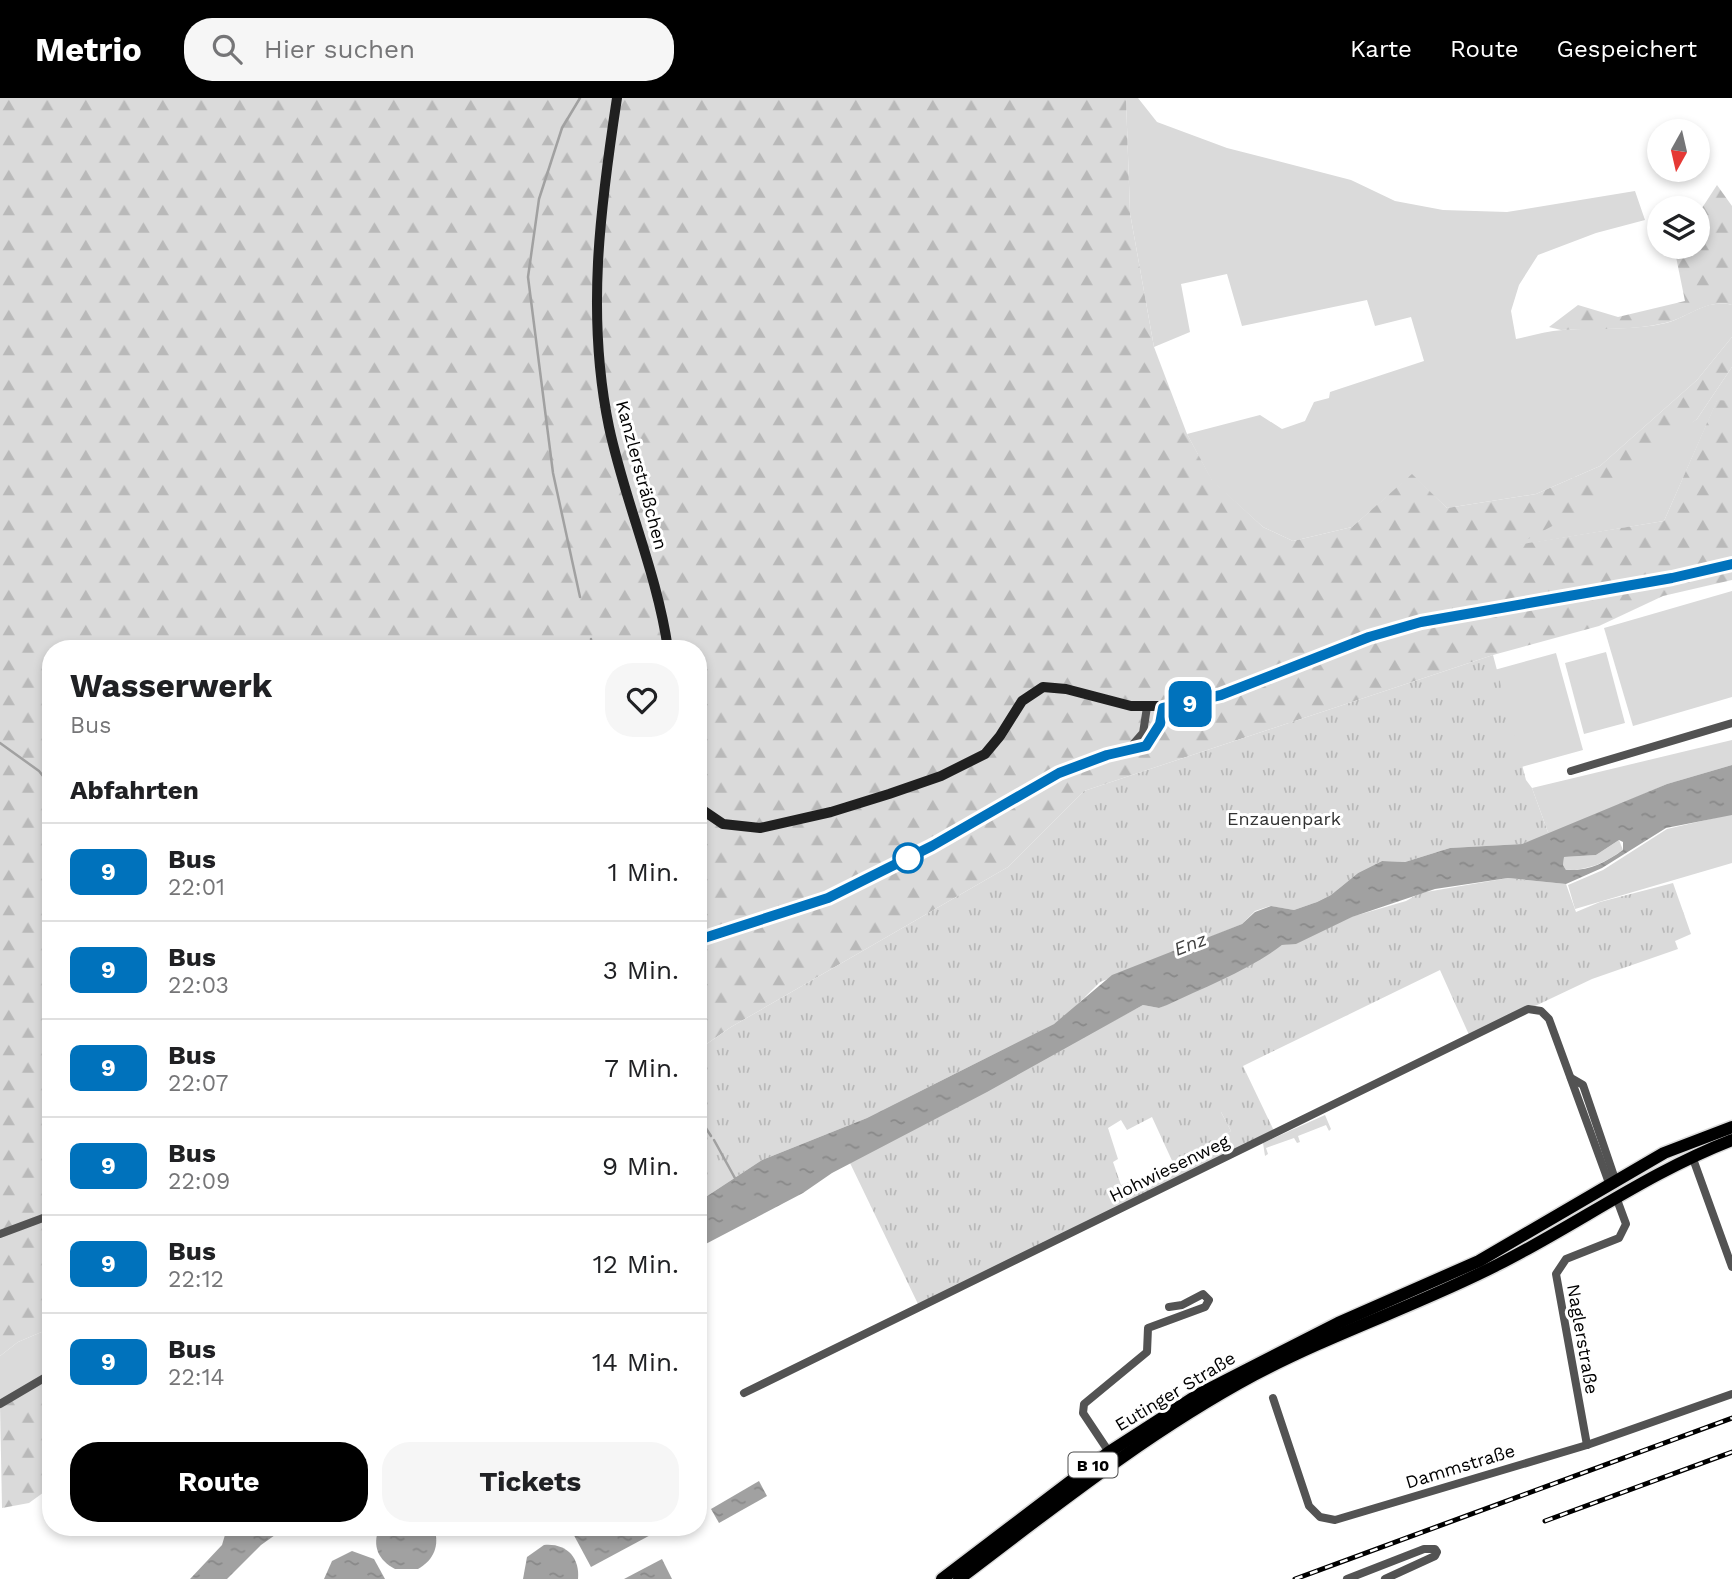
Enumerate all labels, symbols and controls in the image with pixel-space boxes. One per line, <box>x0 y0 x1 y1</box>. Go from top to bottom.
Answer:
search box <box>184 18 674 81</box>
text: Metrio <box>35 30 142 69</box>
icon: search <box>208 30 246 68</box>
text: Hier suchen <box>264 34 415 64</box>
text: Karte <box>1350 35 1412 63</box>
text: Route <box>1450 35 1519 63</box>
text: Gespeichert <box>1557 35 1697 63</box>
north arrow <box>1647 119 1710 182</box>
map controls <box>1647 119 1710 259</box>
button: layers <box>1647 196 1710 259</box>
street label: Kanzlersträßchen <box>612 398 672 552</box>
button: heart <box>605 663 679 737</box>
text: Wasserwerk <box>70 666 272 705</box>
line badge: 9 <box>1167 681 1213 727</box>
text: 9 <box>1183 690 1197 718</box>
text: Bus <box>70 712 111 739</box>
text: Abfahrten <box>70 775 199 805</box>
park label: Enzauenpark <box>1227 808 1341 829</box>
unlabelled marker <box>893 843 923 873</box>
text: Bus <box>168 844 216 874</box>
text: 1 Min. <box>608 857 679 887</box>
text: 9 <box>101 858 116 886</box>
text: 22:01 <box>168 874 225 901</box>
water label: Enz <box>1170 927 1210 961</box>
text: Bus <box>168 942 216 972</box>
text: 3 Min. <box>603 955 679 985</box>
text: 9 <box>101 956 116 984</box>
text: 22:03 <box>168 972 229 999</box>
text: Bus <box>168 1040 216 1070</box>
text: 7 Min. <box>604 1053 679 1083</box>
text: 9 <box>101 1054 116 1082</box>
text: 22:07 <box>168 1070 228 1097</box>
street label: Hohwiesenweg <box>1106 1130 1233 1206</box>
text: Bus <box>168 1138 216 1168</box>
text: 9 Min. <box>602 1151 679 1181</box>
text: 9 <box>101 1152 116 1180</box>
text: 22:09 <box>168 1168 230 1195</box>
text: Bus <box>168 1236 216 1266</box>
text: 12 Min. <box>593 1249 679 1279</box>
text: 9 <box>101 1250 116 1278</box>
text: 22:12 <box>168 1266 224 1293</box>
street label: Naglerstraße <box>1563 1282 1603 1396</box>
text: Bus <box>168 1334 216 1364</box>
text: 14 Min. <box>592 1347 679 1377</box>
street label: Eutinger Straße <box>1111 1347 1239 1435</box>
text: 9 <box>101 1348 116 1376</box>
text: 22:14 <box>168 1364 225 1391</box>
street label: Dammstraße <box>1403 1439 1517 1493</box>
button: Route <box>70 1442 368 1522</box>
button: Tickets <box>382 1442 679 1522</box>
road number: B 10 <box>1068 1452 1118 1478</box>

